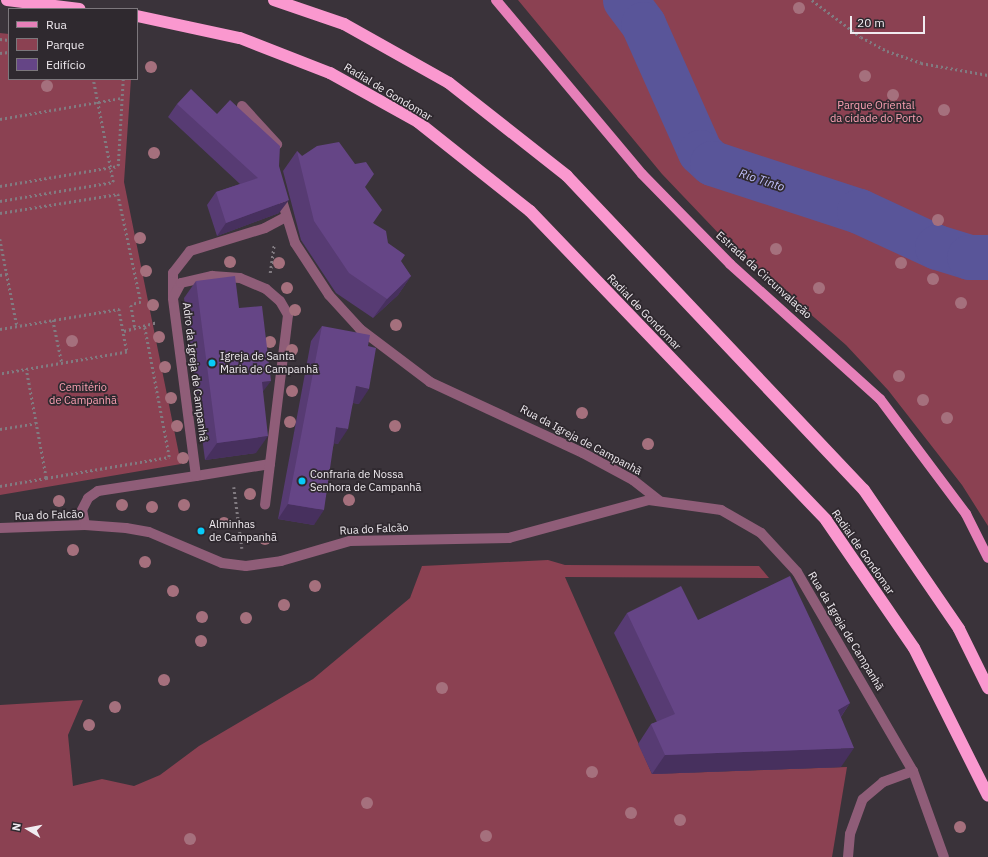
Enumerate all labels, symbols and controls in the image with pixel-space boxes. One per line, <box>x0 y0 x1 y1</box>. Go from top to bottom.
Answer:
legend <box>8 8 138 80</box>
scale bar <box>852 8 927 34</box>
text: 20 m <box>857 15 885 30</box>
text: Rua <box>46 17 67 32</box>
text: Parque <box>46 37 84 52</box>
text: Edifício <box>46 57 85 72</box>
street label: Radial de Gondomar <box>342 60 434 124</box>
park label: Parque Oriental da cidade do Porto <box>830 99 922 125</box>
water label: Rio Tinto <box>737 166 787 194</box>
street label: Estrada da Circunvalação <box>713 229 815 321</box>
street label: Radial de Gondomar <box>604 271 684 353</box>
street label: Adro da Igreja de Campanhã <box>180 302 210 442</box>
place label: Igreja de Santa Maria de Campanhã <box>220 350 318 376</box>
marker: Igreja de Santa Maria de Campanhã <box>207 358 217 368</box>
park label: Cemitério de Campanhã <box>49 381 117 407</box>
street label: Rua da Igreja de Campanhã <box>518 402 644 478</box>
place label: Confraria de Nossa Senhora de Campanhã <box>310 468 421 494</box>
marker: Confraria de Nossa Senhora de Campanhã <box>297 476 307 486</box>
street label: Rua do Falcão <box>14 507 84 523</box>
street label: Radial de Gondomar <box>829 507 897 597</box>
place label: Alminhas de Campanhã <box>209 518 277 544</box>
street label: Rua do Falcão <box>339 521 409 537</box>
marker: Alminhas de Campanhã <box>196 526 206 536</box>
street label: Rua da Igreja de Campanhã <box>805 569 887 693</box>
north arrow <box>8 809 48 849</box>
text: N <box>9 822 24 832</box>

